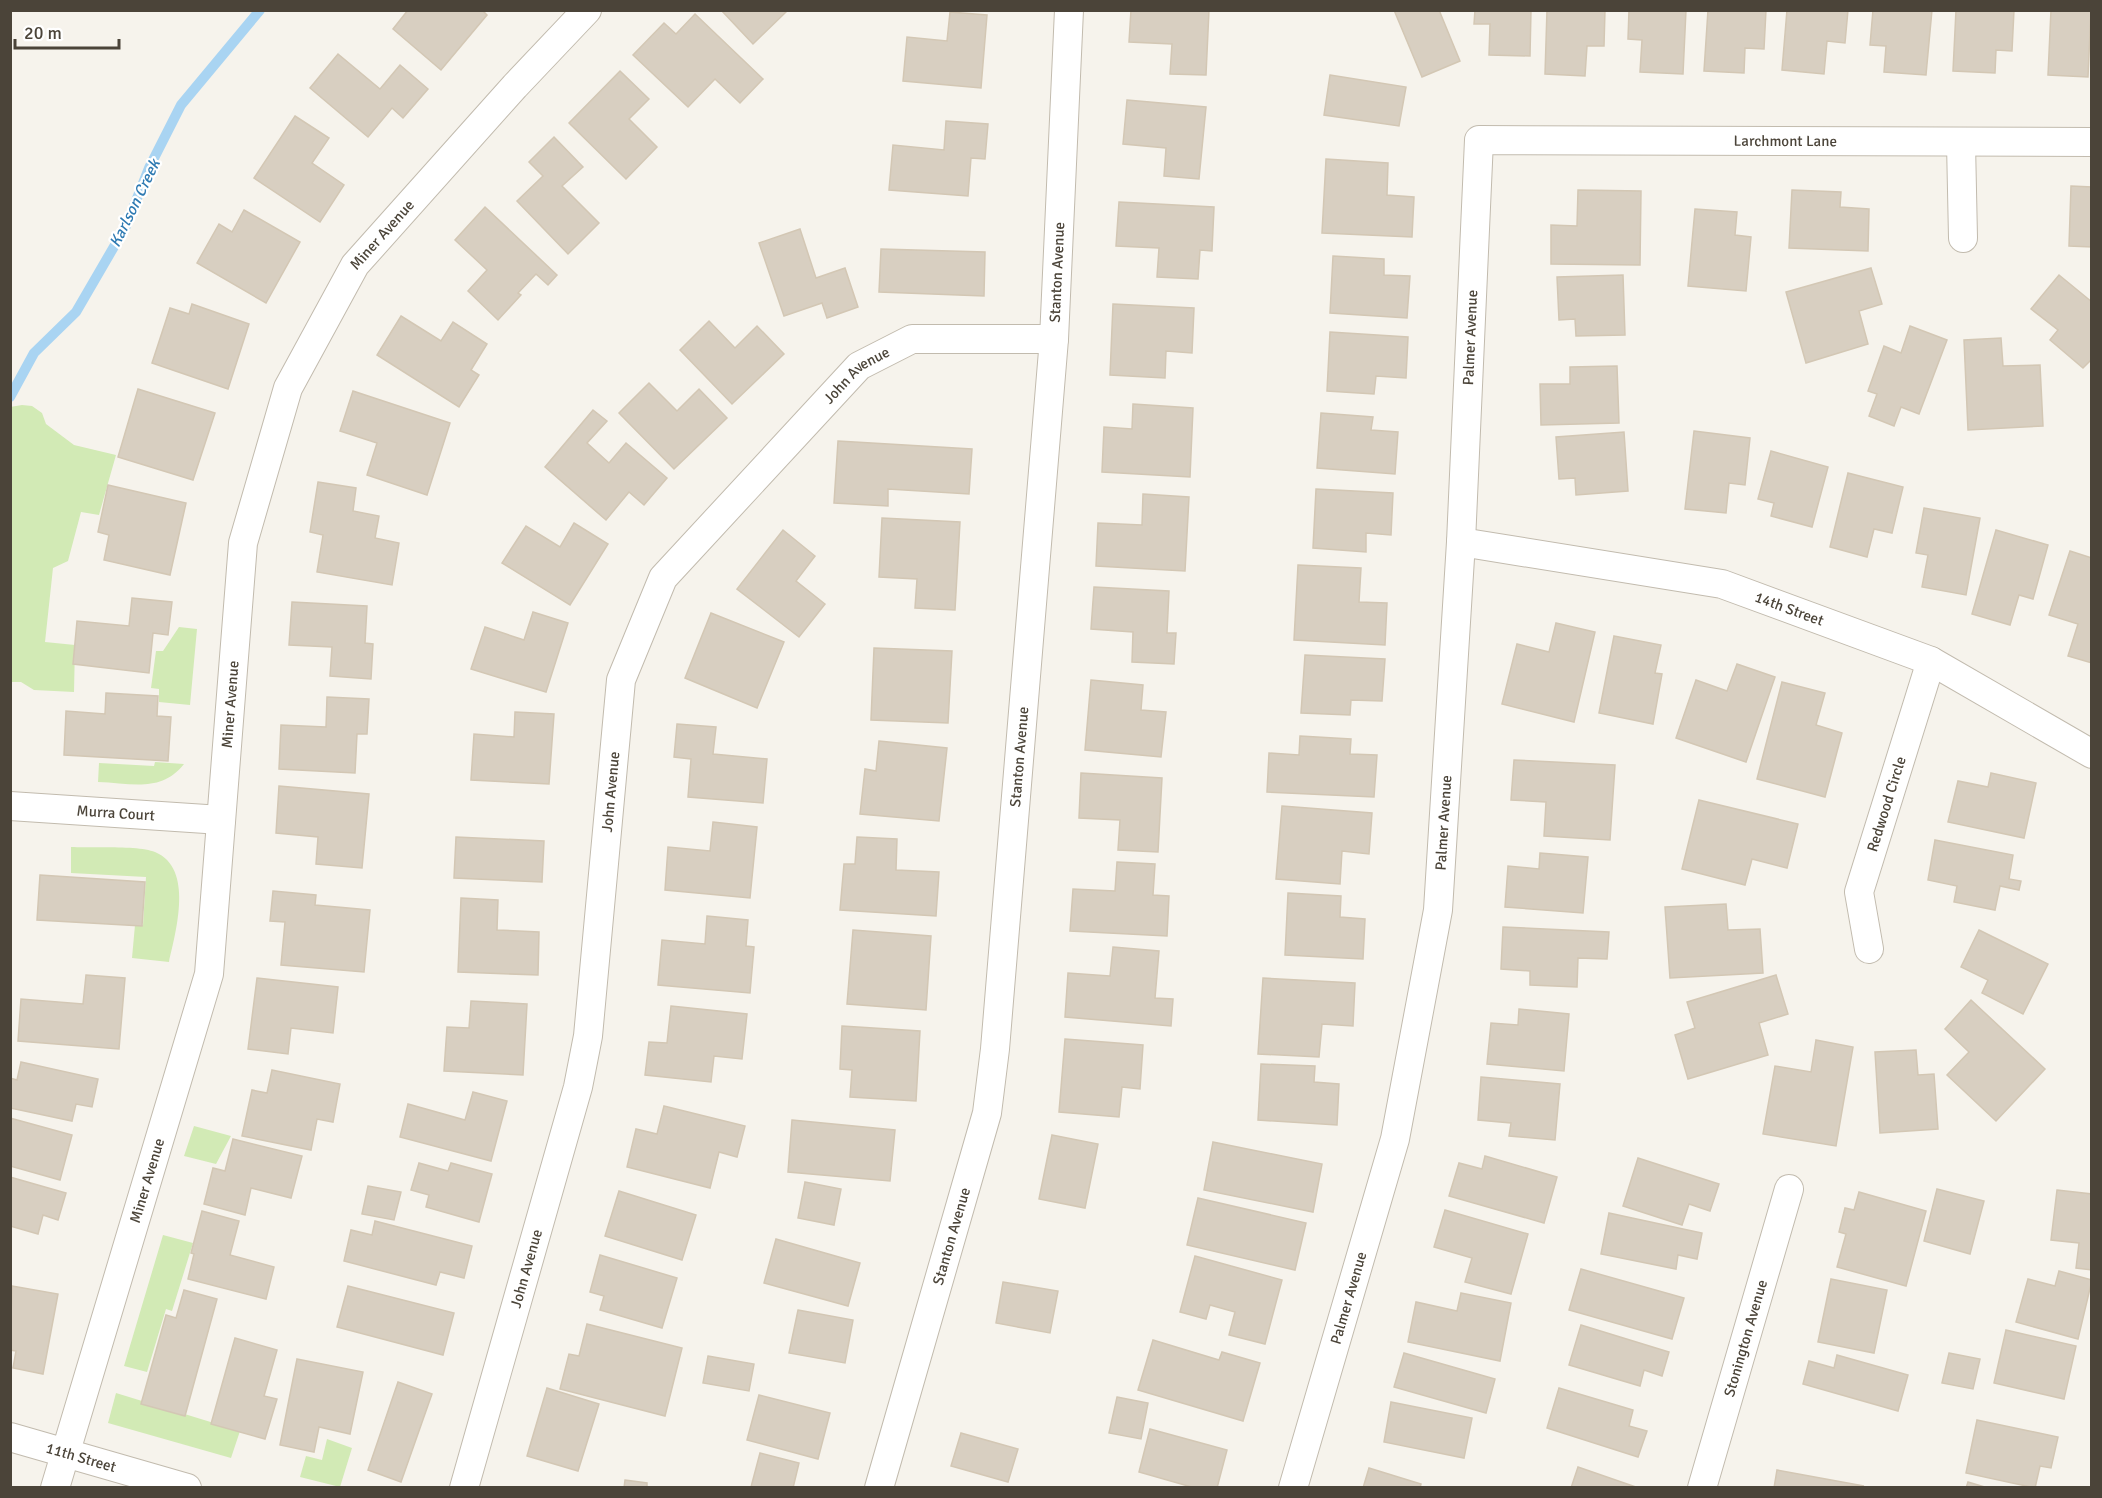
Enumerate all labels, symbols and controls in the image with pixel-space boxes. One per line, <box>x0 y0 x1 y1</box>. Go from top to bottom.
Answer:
scale bar <box>15 12 118 50</box>
text: 20 m <box>24 22 62 44</box>
street label: Larchmont Lane <box>1734 132 1837 150</box>
water label: Karlson Creek <box>105 155 166 251</box>
street label: Miner Avenue <box>346 196 418 273</box>
street label: Stanton Avenue <box>1046 222 1068 323</box>
street label: Palmer Avenue <box>1459 289 1481 386</box>
street label: John Avenue <box>820 343 893 407</box>
street label: 14th Street <box>1752 588 1826 630</box>
street label: Miner Avenue <box>218 660 243 749</box>
street label: Stanton Avenue <box>1006 706 1032 808</box>
street label: John Avenue <box>598 751 623 833</box>
street label: Redwood Circle <box>1863 754 1910 854</box>
street label: Palmer Avenue <box>1431 775 1455 871</box>
street label: Murra Court <box>76 801 155 825</box>
street label: Miner Avenue <box>126 1136 168 1225</box>
street label: Stanton Avenue <box>929 1185 974 1287</box>
street label: John Avenue <box>507 1227 546 1310</box>
street label: Palmer Avenue <box>1327 1250 1371 1346</box>
street label: Stonington Avenue <box>1720 1278 1771 1399</box>
street label: 11th Street <box>44 1439 118 1476</box>

